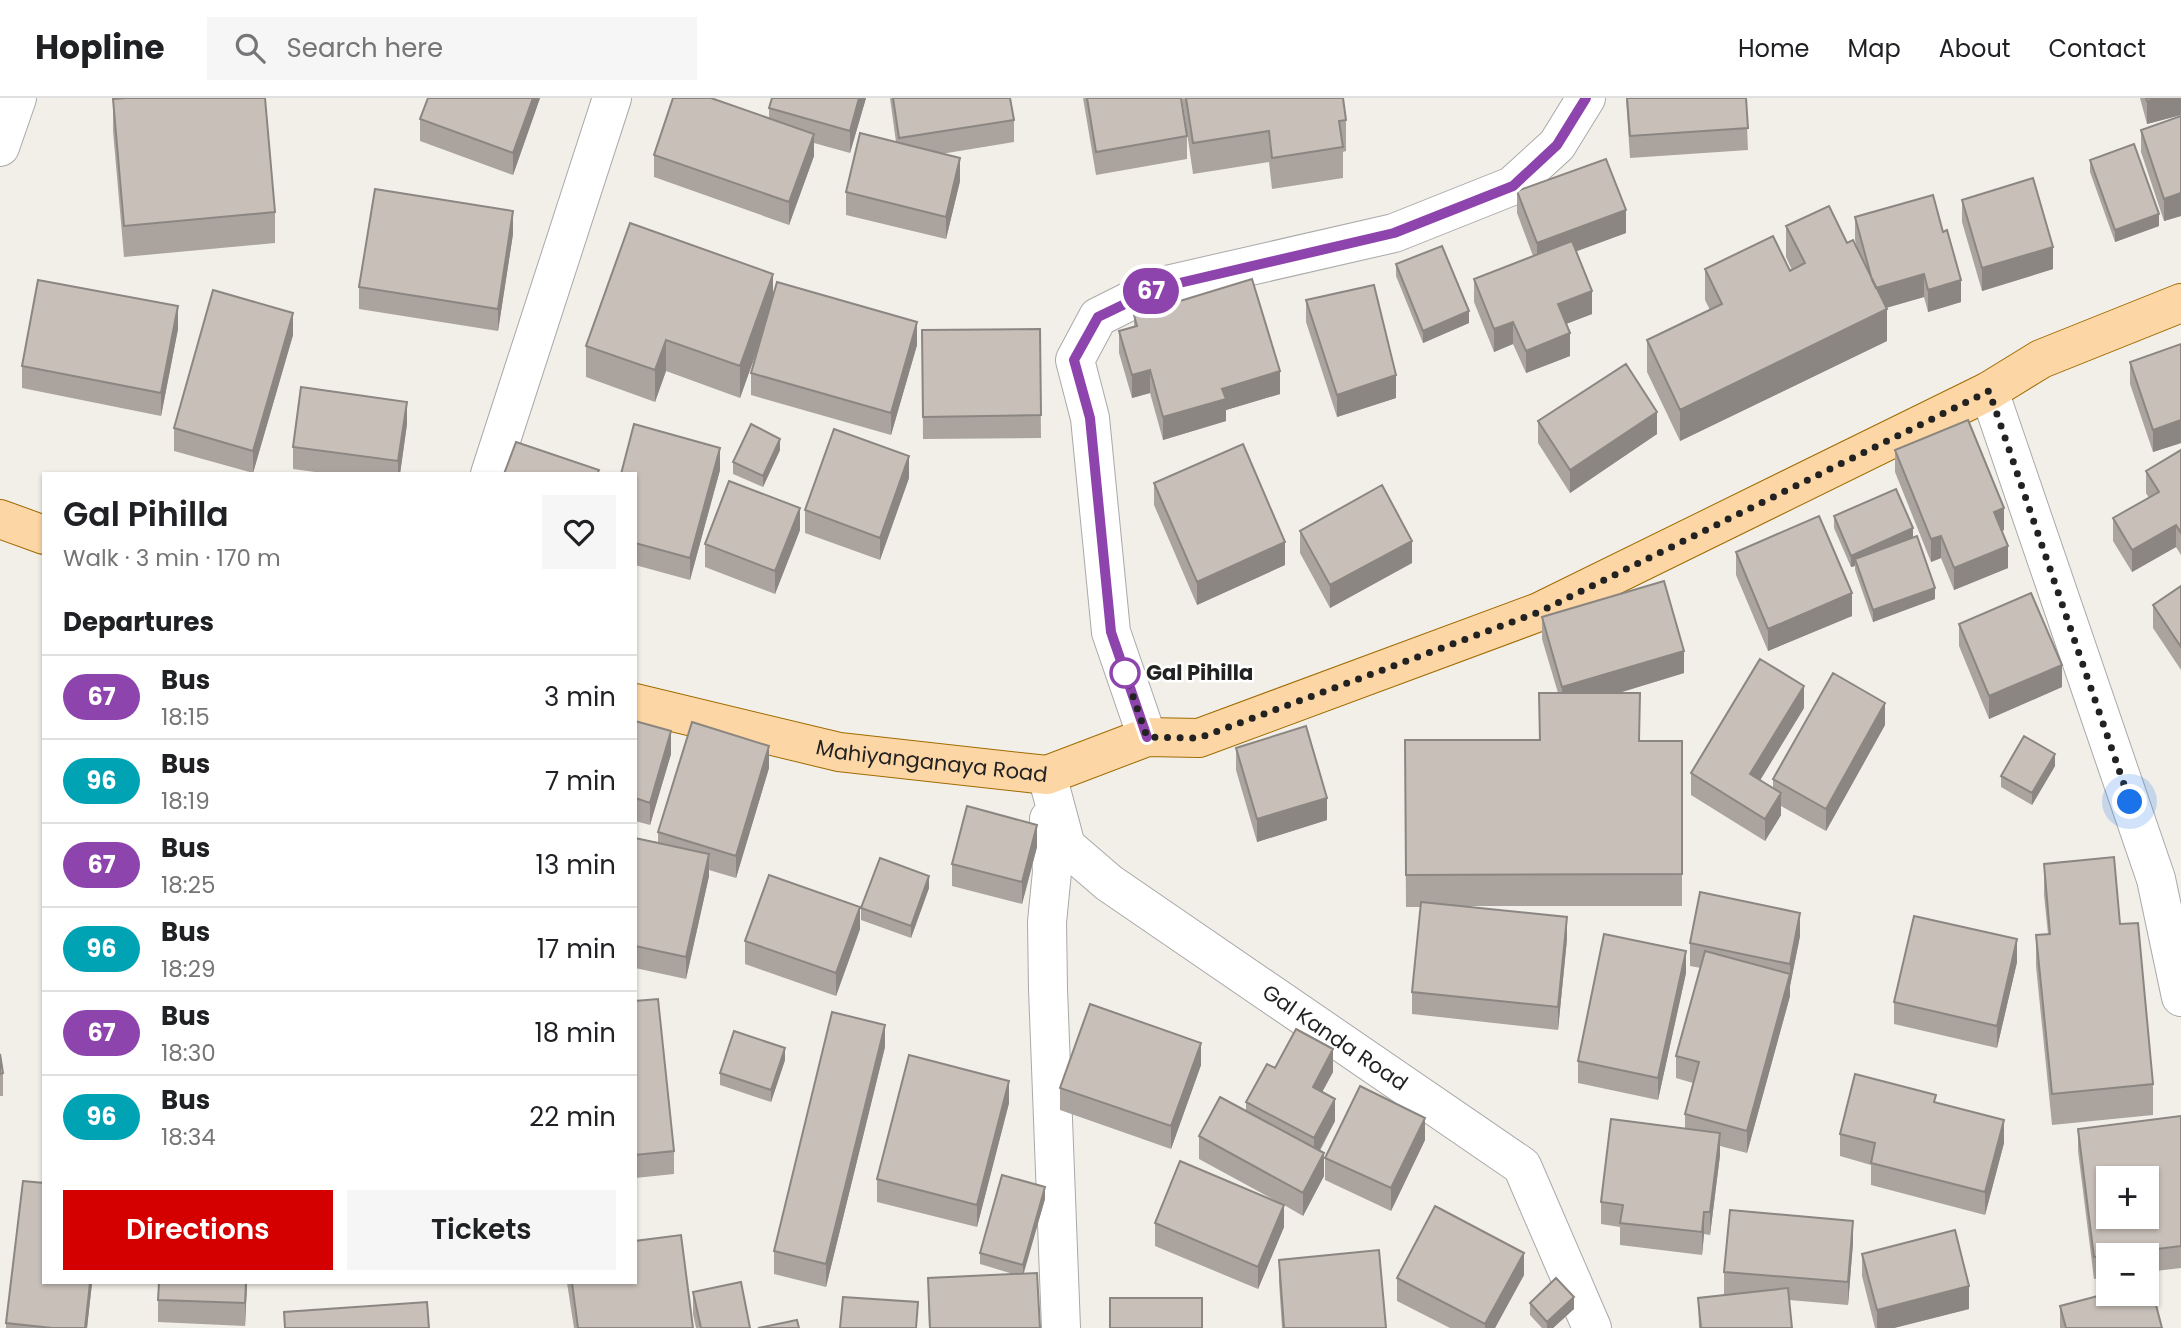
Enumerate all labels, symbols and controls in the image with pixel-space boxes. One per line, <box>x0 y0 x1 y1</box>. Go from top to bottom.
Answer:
search box <box>207 17 697 80</box>
text: Hopline <box>35 24 165 71</box>
icon: search <box>231 29 269 67</box>
text: Search here <box>287 30 443 66</box>
text: Home <box>1738 32 1810 65</box>
text: Map <box>1848 32 1901 65</box>
text: About <box>1939 32 2010 65</box>
text: Contact <box>2048 32 2146 65</box>
line badge: 67 <box>1120 268 1182 314</box>
text: 67 <box>1137 274 1165 307</box>
text: Gal Pihilla <box>63 491 229 538</box>
button: heart <box>542 495 616 569</box>
text: Walk · 3 min · 170 m <box>63 542 281 574</box>
text: Departures <box>63 604 214 640</box>
marker: Gal Pihilla <box>1110 658 1140 688</box>
place label: Gal Pihilla <box>1146 658 1253 687</box>
text: Bus <box>161 662 210 698</box>
text: 3 min <box>544 679 616 715</box>
text: 67 <box>87 680 116 713</box>
text: 18:15 <box>161 701 210 733</box>
street label: Mahiyanganaya Road <box>813 732 1049 789</box>
text: Bus <box>161 746 210 782</box>
text: 7 min <box>545 763 616 799</box>
text: 96 <box>86 764 117 797</box>
your location <box>2112 784 2147 819</box>
text: 18:19 <box>161 785 210 817</box>
text: Bus <box>161 830 210 866</box>
text: 13 min <box>536 847 616 883</box>
text: 67 <box>87 848 116 881</box>
text: 18:25 <box>161 869 215 901</box>
text: Bus <box>161 914 210 950</box>
text: 17 min <box>537 931 616 967</box>
text: 96 <box>86 932 117 965</box>
text: 18:29 <box>161 953 216 985</box>
street label: Gal Kanda Road <box>1257 977 1414 1097</box>
text: Bus <box>161 998 210 1034</box>
text: 18 min <box>535 1015 616 1051</box>
text: 67 <box>87 1016 116 1049</box>
text: 18:30 <box>161 1037 216 1069</box>
text: Bus <box>161 1082 210 1118</box>
text: 22 min <box>529 1099 616 1135</box>
text: 96 <box>86 1100 117 1133</box>
text: 18:34 <box>161 1121 216 1153</box>
map controls <box>2096 1166 2159 1306</box>
button: + <box>2096 1166 2159 1229</box>
button: Directions <box>63 1190 333 1270</box>
button: Tickets <box>347 1190 616 1270</box>
button: − <box>2096 1243 2159 1306</box>

